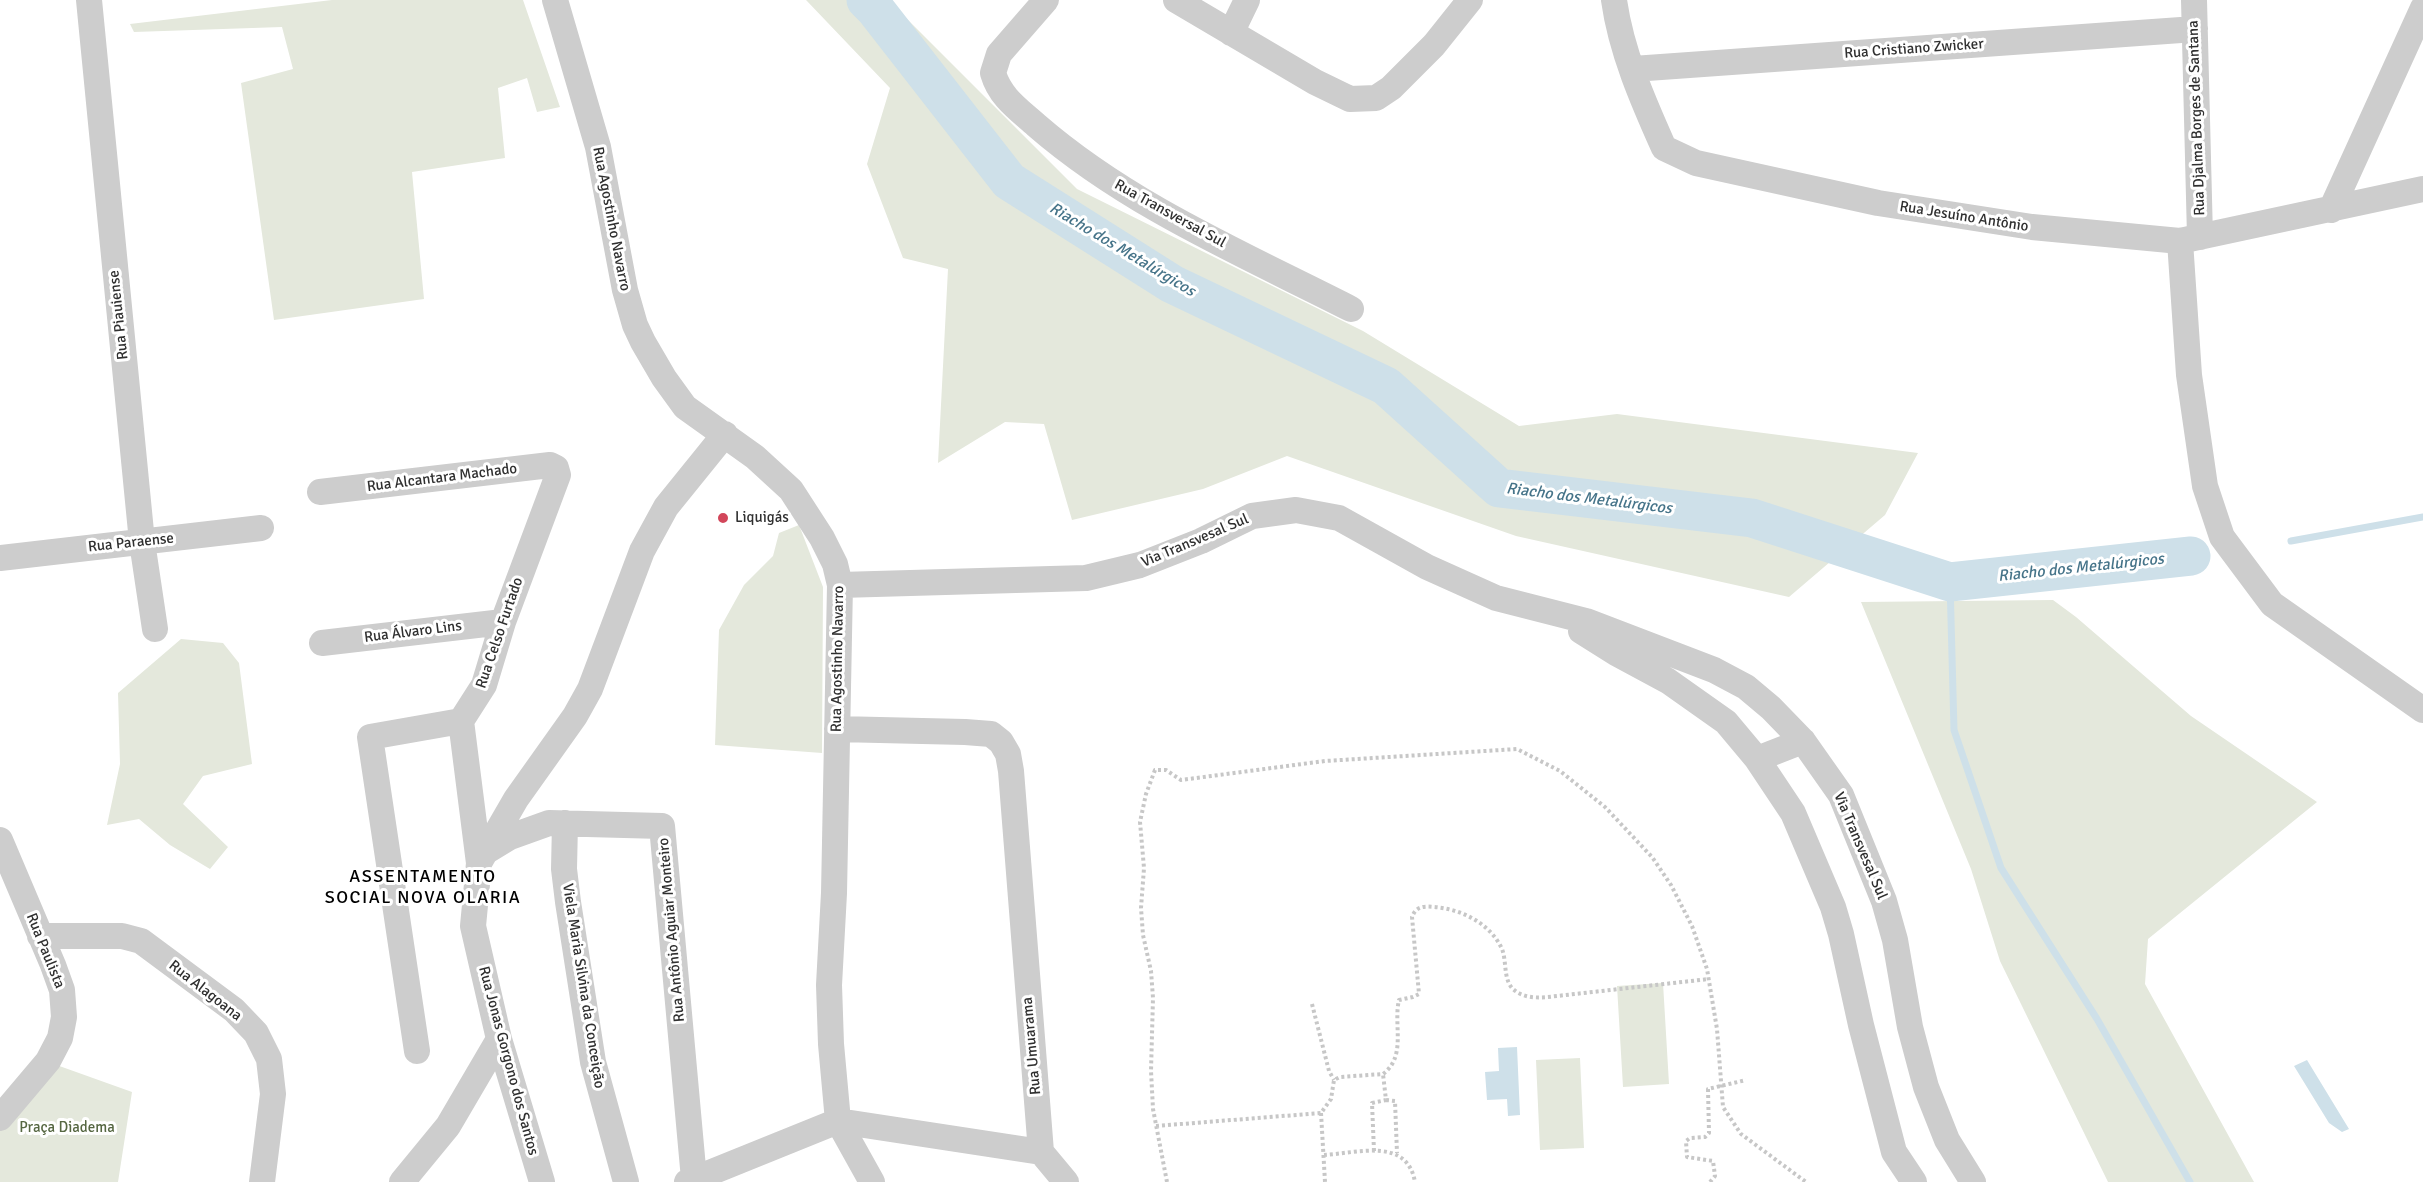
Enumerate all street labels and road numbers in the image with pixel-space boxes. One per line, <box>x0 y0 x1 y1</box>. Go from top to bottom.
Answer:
street label: Rua Djalma Borges de Santana <box>2185 20 2209 216</box>
street label: Rua Cristiano Zwicker <box>1844 35 1984 63</box>
street label: Rua Agostinho Navarro <box>588 145 634 293</box>
street label: Rua Transversal Sul <box>1111 176 1229 252</box>
street label: Rua Jesuíno Antônio <box>1898 198 2030 236</box>
street label: Rua Piauiense <box>105 269 133 361</box>
street label: Rua Alcantara Machado <box>366 460 518 496</box>
street label: Via Transvesal Sul <box>1139 510 1251 572</box>
street label: Rua Paraense <box>87 530 175 556</box>
street label: Rua Celso Furtado <box>473 575 527 691</box>
street label: Rua Agostinho Navarro <box>828 586 848 732</box>
street label: Rua Álvaro Lins <box>363 617 463 647</box>
street label: Via Transvesal Sul <box>1829 790 1891 902</box>
street label: Rua Antônio Aguiar Monteiro <box>655 837 689 1023</box>
street label: Viela Maria Silvina da Conceição <box>558 882 608 1090</box>
street label: Rua Paulista <box>22 911 68 991</box>
street label: Rua Alagoana <box>165 957 245 1025</box>
street label: Rua Jonas Gorgono dos Santos <box>474 964 542 1158</box>
street label: Rua Umuarama <box>1019 996 1045 1096</box>

